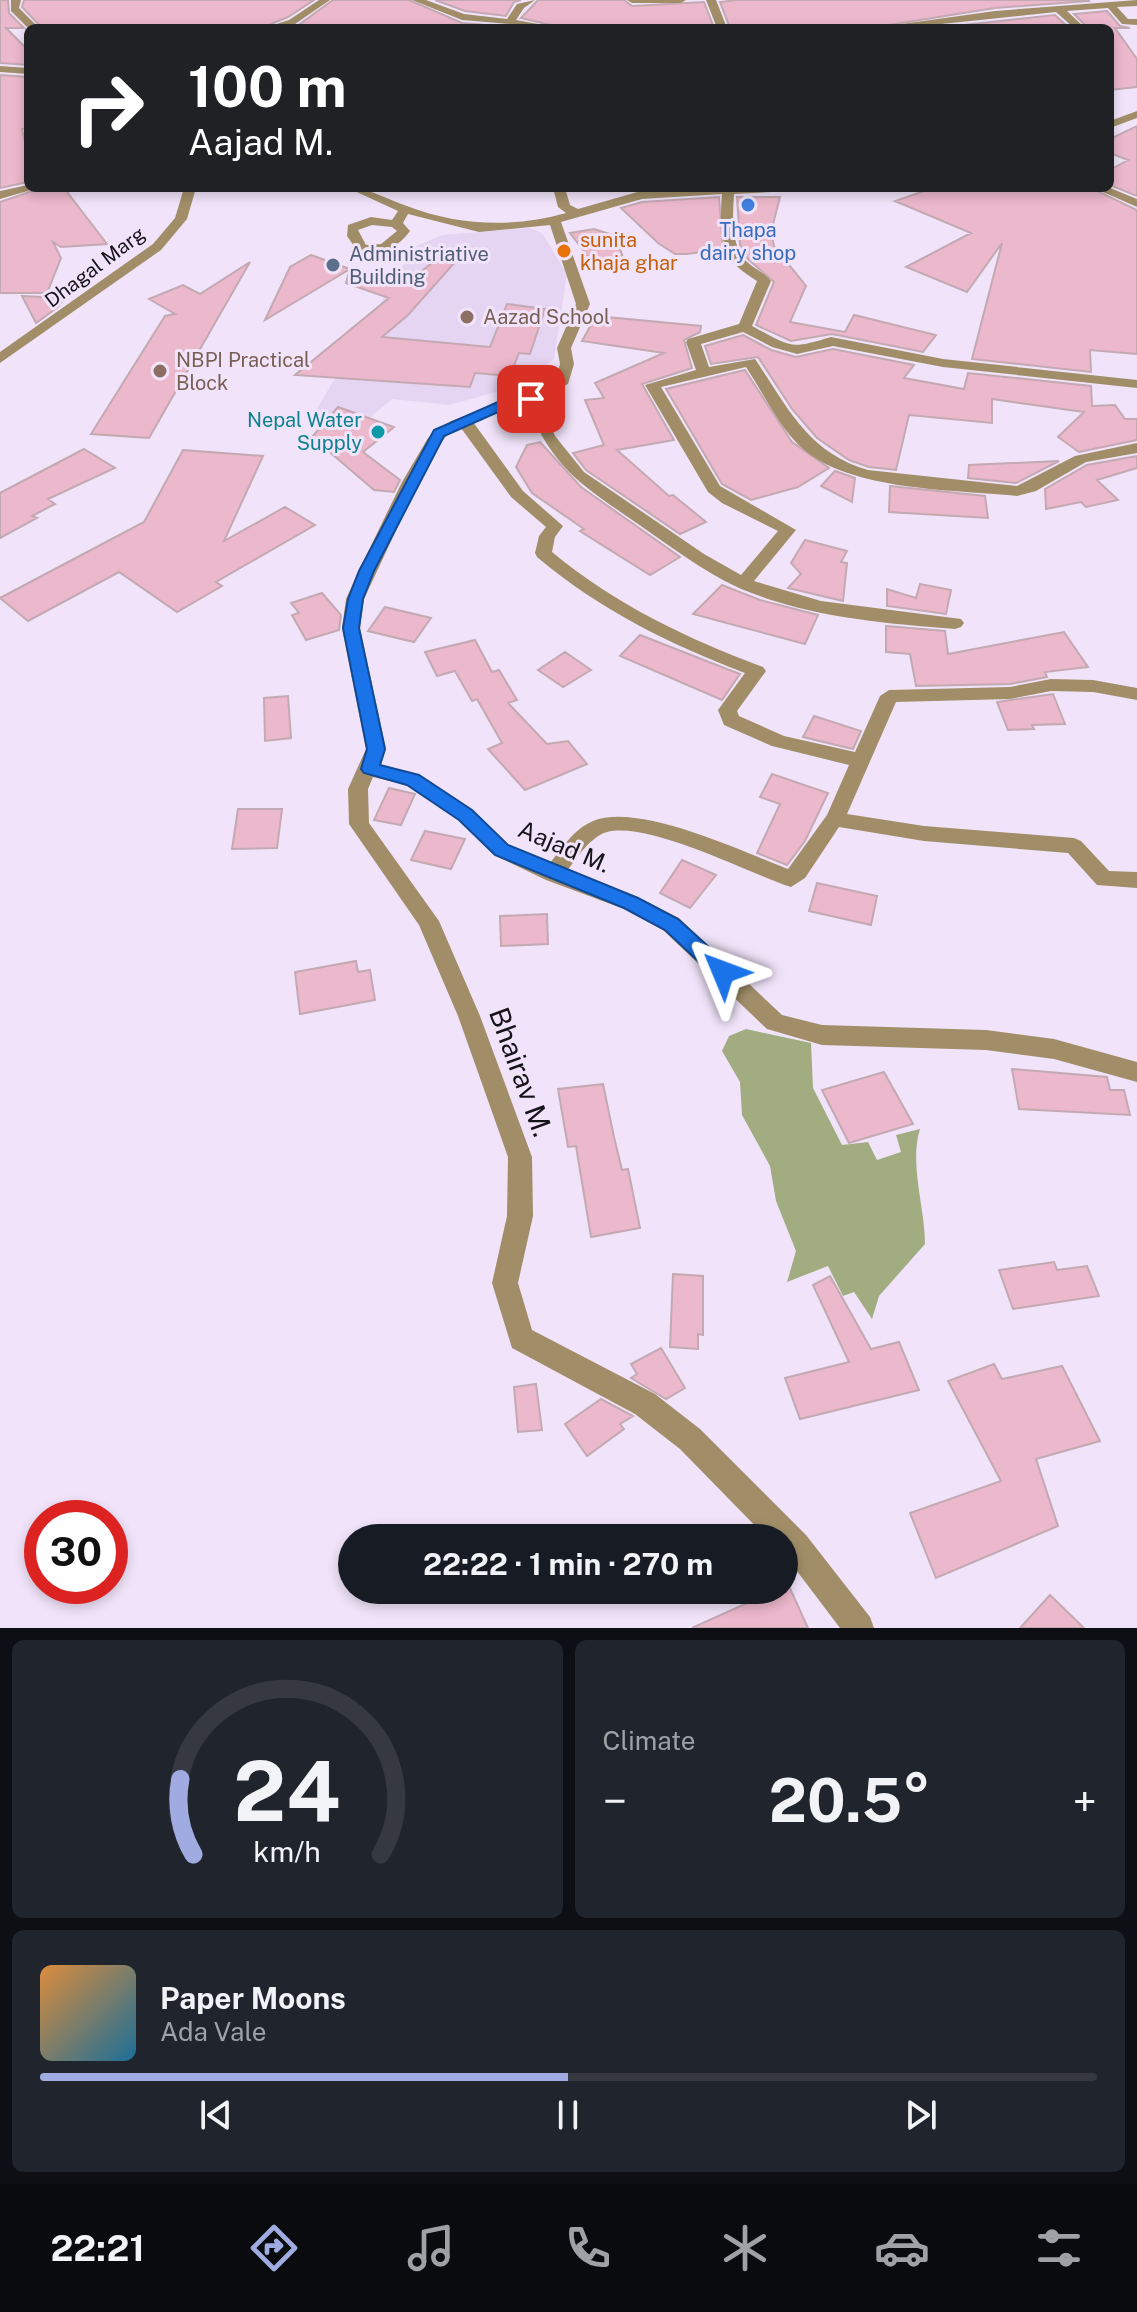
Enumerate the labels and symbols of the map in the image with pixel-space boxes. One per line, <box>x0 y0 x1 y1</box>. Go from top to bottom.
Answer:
marker: Thapa dairy shop <box>739 196 757 214</box>
place label: Thapa dairy shop <box>700 218 796 265</box>
street label: Dhagal Marg <box>40 222 150 312</box>
place label: sunita khaja ghar <box>580 228 678 275</box>
place label: Administriative Building <box>349 242 489 289</box>
marker: sunita khaja ghar <box>555 242 573 260</box>
marker: Administriative Building <box>324 256 342 274</box>
place label: Aazad School <box>483 305 610 329</box>
marker: Aazad School <box>458 308 476 326</box>
place label: NBPI Practical Block <box>176 348 310 395</box>
marker: NBPI Practical Block <box>151 362 169 380</box>
pin <box>497 365 565 433</box>
place label: Nepal Water Supply <box>247 408 362 455</box>
marker: Nepal Water Supply <box>369 423 387 441</box>
street label: Aajad M. <box>514 814 614 878</box>
position arrow <box>681 930 765 1014</box>
street label: Bhairav M. <box>483 1003 560 1141</box>
speed limit sign: 30 <box>24 1500 128 1604</box>

